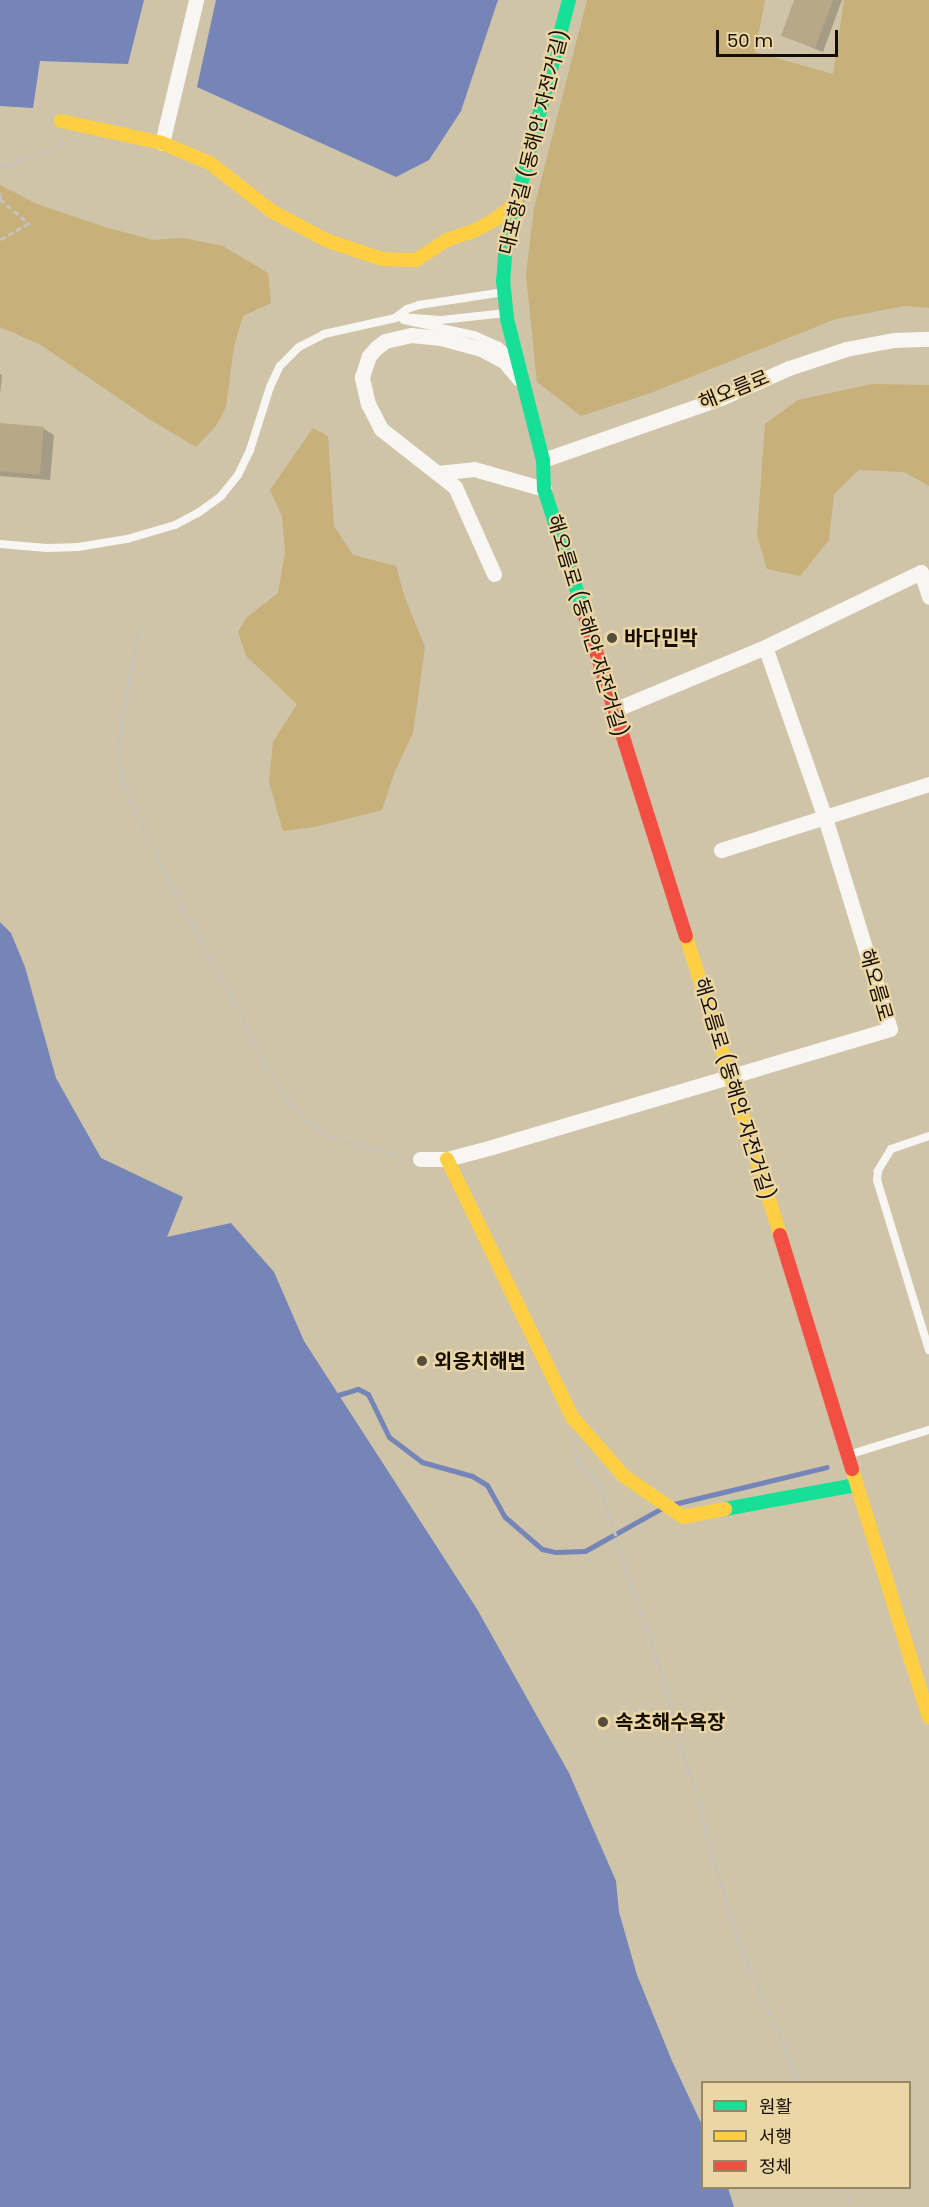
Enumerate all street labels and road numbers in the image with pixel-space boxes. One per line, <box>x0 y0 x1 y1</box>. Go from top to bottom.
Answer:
street label: 대포항길 (동해안 자전거길) <box>494 27 574 257</box>
street label: 해오름로 <box>695 365 773 415</box>
street label: 해오름로 (동해안 자전거길) <box>542 512 632 740</box>
street label: 해오름로 <box>854 946 898 1024</box>
street label: 해오름로 (동해안 자전거길) <box>689 975 779 1203</box>

